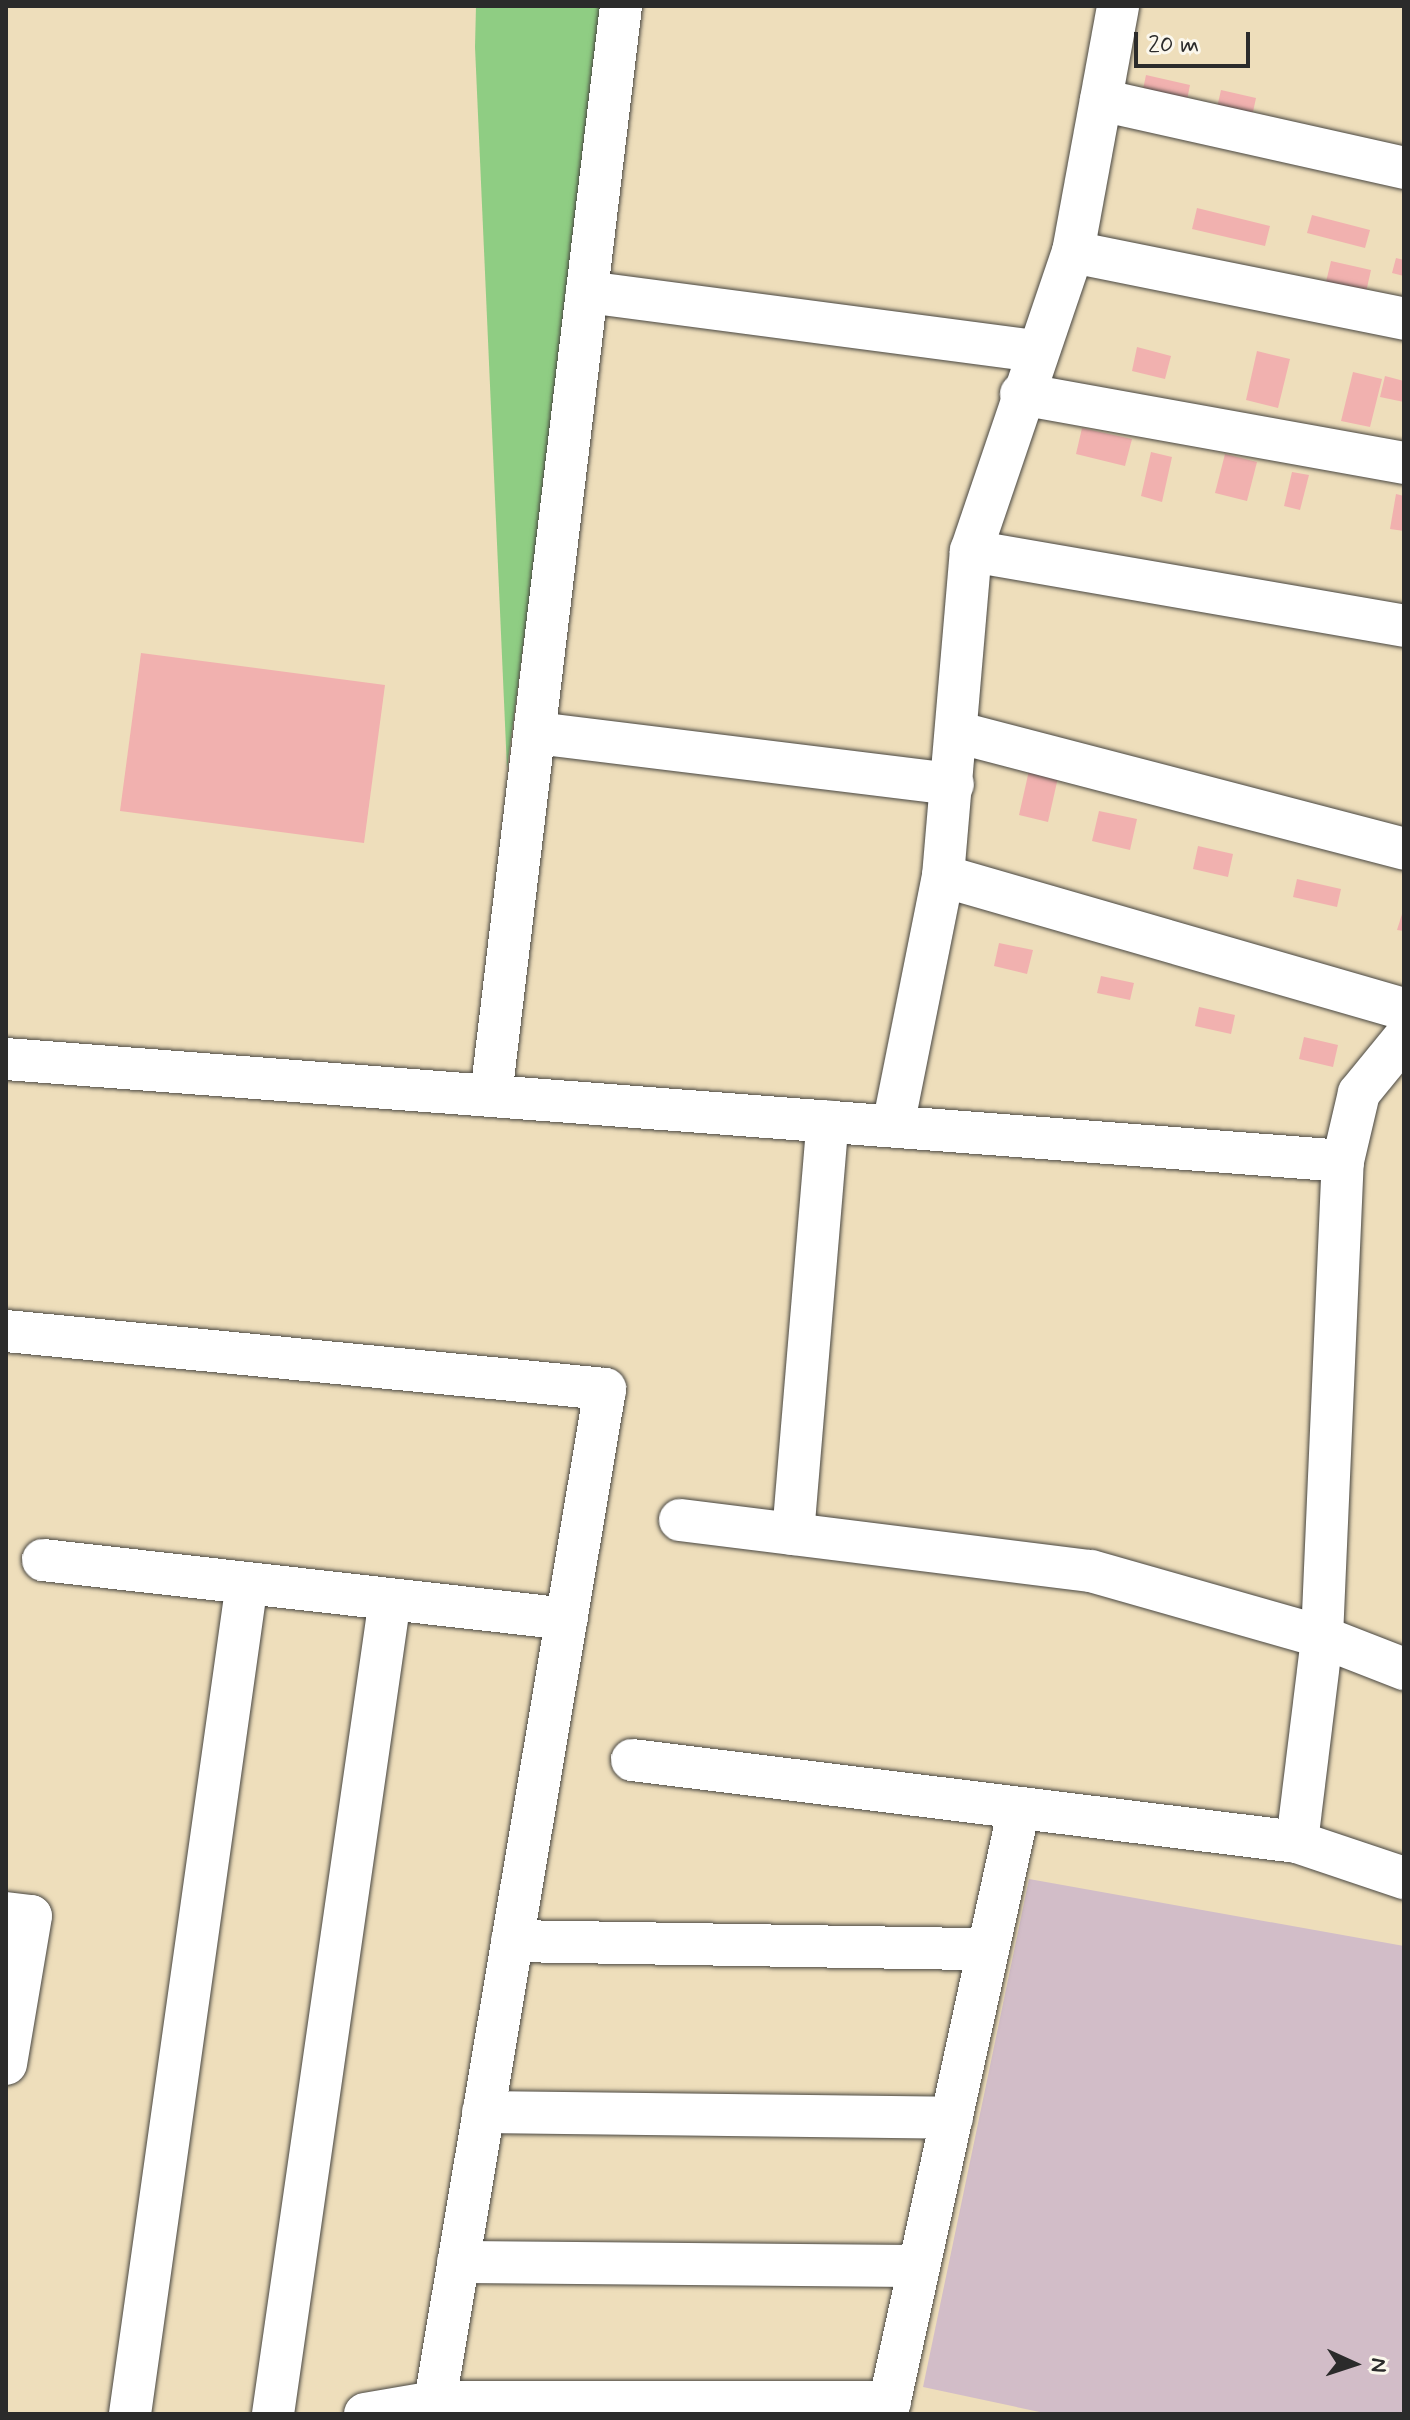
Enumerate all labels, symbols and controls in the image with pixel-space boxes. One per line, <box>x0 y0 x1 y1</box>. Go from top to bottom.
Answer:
scale bar <box>1138 16 1254 66</box>
text: 20 m <box>1148 30 1199 61</box>
north arrow <box>1314 2324 1394 2404</box>
text: N <box>1364 2357 1392 2373</box>

